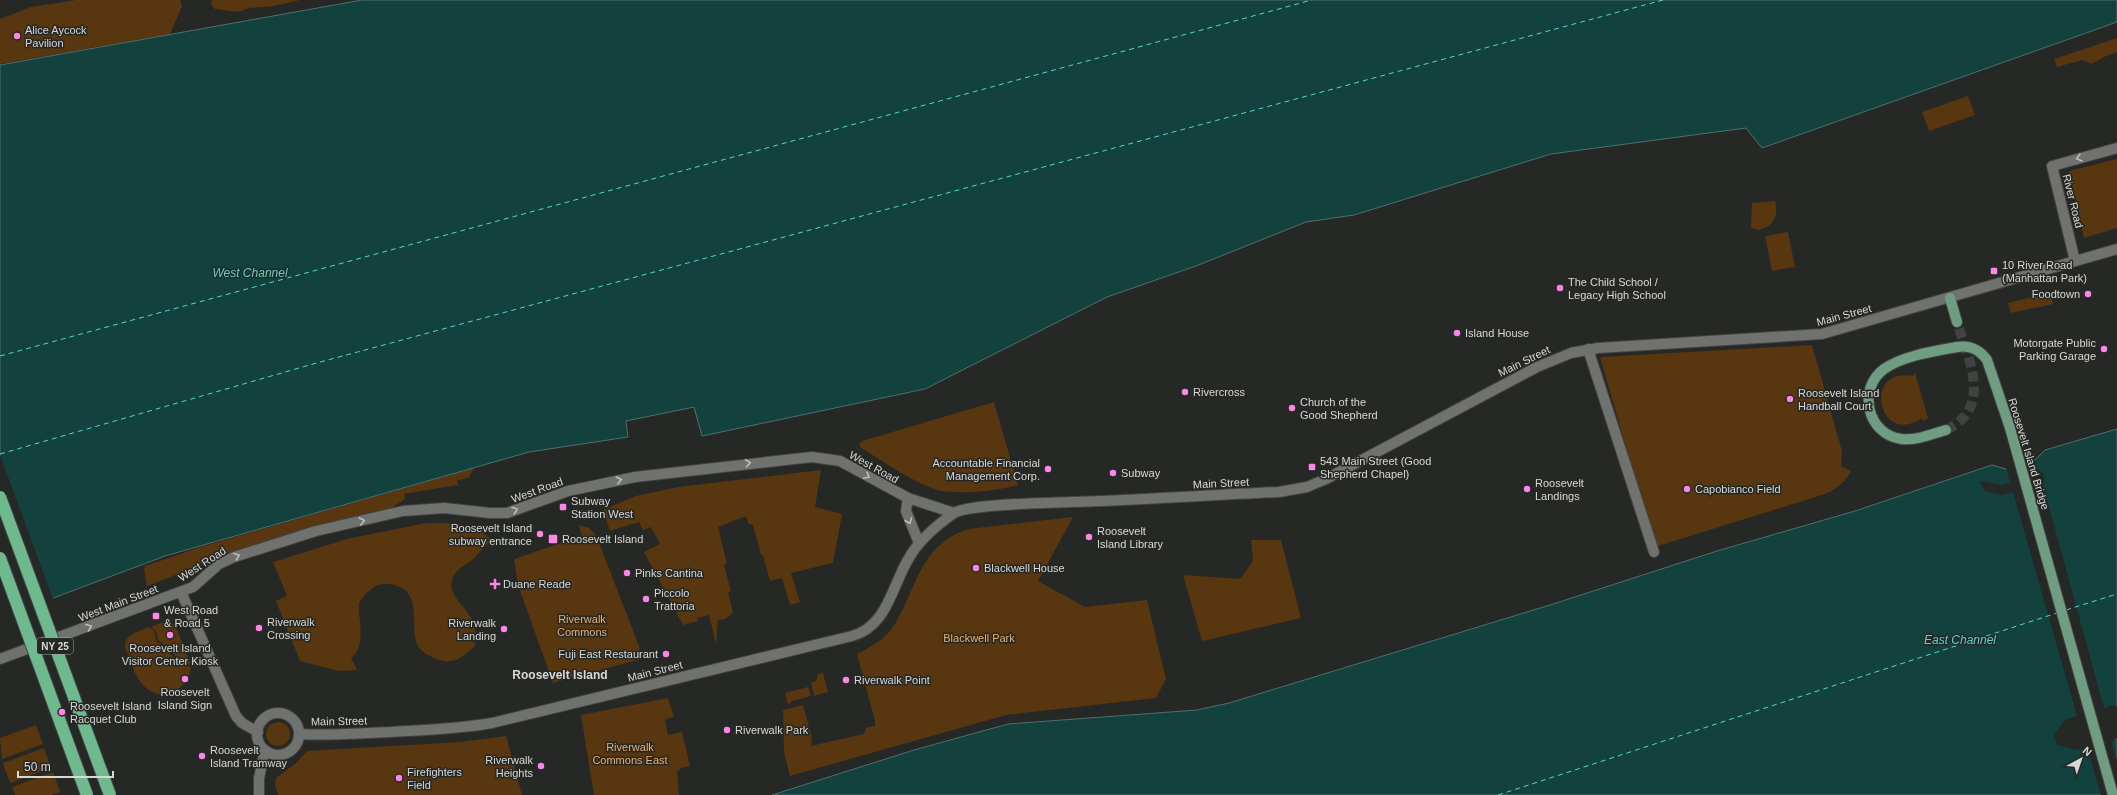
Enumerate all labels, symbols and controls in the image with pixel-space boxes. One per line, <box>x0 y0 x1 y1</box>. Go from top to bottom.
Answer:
place label: Alice Aycock Pavilion <box>25 24 87 49</box>
marker: Alice Aycock Pavilion <box>12 31 22 41</box>
one-way arrow <box>2076 153 2083 162</box>
street label: River Road <box>2061 173 2085 229</box>
place label: 10 River Road (Manhattan Park) <box>2002 259 2087 284</box>
water label: West Channel <box>212 266 288 280</box>
marker: 10 River Road (Manhattan Park) <box>1989 266 1999 276</box>
place label: The Child School / Legacy High School <box>1568 276 1666 301</box>
marker: The Child School / Legacy High School <box>1555 283 1565 293</box>
place label: Foodtown <box>2032 288 2080 300</box>
marker: Foodtown <box>2083 289 2093 299</box>
street label: Main Street <box>1815 302 1873 328</box>
place label: Island House <box>1465 327 1529 339</box>
marker: Island House <box>1452 328 1462 338</box>
place label: Motorgate Public Parking Garage <box>2013 337 2096 362</box>
street label: Main Street <box>1496 343 1552 379</box>
marker: Motorgate Public Parking Garage <box>2099 344 2109 354</box>
place label: Rivercross <box>1193 386 1245 398</box>
marker: Rivercross <box>1180 387 1190 397</box>
place label: Roosevelt Island Handball Court <box>1798 387 1879 412</box>
marker: Roosevelt Island Handball Court <box>1785 394 1795 404</box>
place label: Church of the Good Shepherd <box>1300 396 1378 421</box>
street label: Roosevelt Island Bridge <box>2006 397 2052 511</box>
marker: Church of the Good Shepherd <box>1287 403 1297 413</box>
street label: West Road <box>847 449 901 485</box>
place label: 543 Main Street (Good Shepherd Chapel) <box>1320 455 1431 480</box>
place label: Accountable Financial Management Corp. <box>932 457 1040 482</box>
one-way arrow <box>745 459 751 468</box>
marker: 543 Main Street (Good Shepherd Chapel) <box>1307 462 1317 472</box>
marker: Accountable Financial Management Corp. <box>1043 464 1053 474</box>
place label: Subway <box>1121 467 1161 479</box>
marker: Subway <box>1108 468 1118 478</box>
one-way arrow <box>863 471 870 478</box>
street label: West Road <box>509 475 565 505</box>
street label: Main Street <box>1193 476 1249 490</box>
one-way arrow <box>616 477 623 485</box>
place label: Roosevelt Landings <box>1535 477 1584 502</box>
place label: Capobianco Field <box>1695 483 1781 495</box>
marker: Roosevelt Landings <box>1522 484 1532 494</box>
marker: Capobianco Field <box>1682 484 1692 494</box>
place label: Subway Station West <box>571 495 633 520</box>
marker: Subway Station West <box>558 502 568 512</box>
one-way arrow <box>512 506 519 515</box>
one-way arrow <box>359 517 365 525</box>
one-way arrow <box>905 518 913 525</box>
place label: Roosevelt Island subway entrance <box>449 522 532 547</box>
place label: Roosevelt Island Library <box>1097 525 1164 550</box>
marker: Roosevelt Island subway entrance <box>535 529 545 539</box>
marker: Roosevelt Island Library <box>1084 532 1094 542</box>
marker: Roosevelt Island <box>547 533 559 545</box>
place label: Roosevelt Island <box>562 533 643 545</box>
street label: West Road <box>176 544 228 584</box>
one-way arrow <box>233 553 240 561</box>
place label: Blackwell House <box>984 562 1065 574</box>
marker: Blackwell House <box>971 563 981 573</box>
place label: Pinks Cantina <box>635 567 704 579</box>
marker: Pinks Cantina <box>622 568 632 578</box>
place label: Duane Reade <box>503 578 571 590</box>
marker: Duane Reade <box>490 579 500 589</box>
street label: West Main Street <box>77 582 159 624</box>
place label: Piccolo Trattoria <box>654 587 695 612</box>
marker: Piccolo Trattoria <box>641 594 651 604</box>
place label: West Road & Road 5 <box>164 604 218 629</box>
marker: West Road & Road 5 <box>151 611 161 621</box>
park label: Riverwalk Commons <box>557 613 608 638</box>
place label: Riverwalk Crossing <box>267 616 315 641</box>
place label: Riverwalk Landing <box>448 617 496 642</box>
one-way arrow <box>86 623 93 631</box>
marker: Riverwalk Crossing <box>254 623 264 633</box>
marker: Riverwalk Landing <box>499 624 509 634</box>
marker: Roosevelt Island Visitor Center Kiosk <box>165 630 175 640</box>
park label: Blackwell Park <box>943 632 1015 644</box>
water label: East Channel <box>1924 633 1996 647</box>
road number: NY 25 <box>37 638 73 654</box>
place label: Roosevelt Island Visitor Center Kiosk <box>122 642 219 667</box>
place label: Fuji East Restaurant <box>558 648 658 660</box>
marker: Fuji East Restaurant <box>661 649 671 659</box>
street label: Main Street <box>626 658 684 684</box>
district label: Roosevelt Island <box>512 668 608 682</box>
marker: Roosevelt Island Sign <box>180 674 190 684</box>
place label: Riverwalk Point <box>854 674 930 686</box>
marker: Riverwalk Point <box>841 675 851 685</box>
place label: Roosevelt Island Sign <box>158 686 212 711</box>
place label: Roosevelt Island Racquet Club <box>70 700 151 725</box>
marker: Roosevelt Island Racquet Club <box>57 707 67 717</box>
street label: Main Street <box>311 715 367 727</box>
place label: Riverwalk Park <box>735 724 809 736</box>
marker: Riverwalk Park <box>722 725 732 735</box>
north arrow <box>2061 739 2101 779</box>
park label: Riverwalk Commons East <box>592 741 668 766</box>
place label: Roosevelt Island Tramway <box>210 744 288 769</box>
text: N <box>2081 744 2094 759</box>
marker: Roosevelt Island Tramway <box>197 751 207 761</box>
scale bar <box>18 753 113 779</box>
place label: Riverwalk Heights <box>485 754 534 779</box>
text: 50 m <box>24 760 51 774</box>
marker: Riverwalk Heights <box>536 761 546 771</box>
place label: Firefighters Field <box>407 766 463 791</box>
marker: Firefighters Field <box>394 773 404 783</box>

